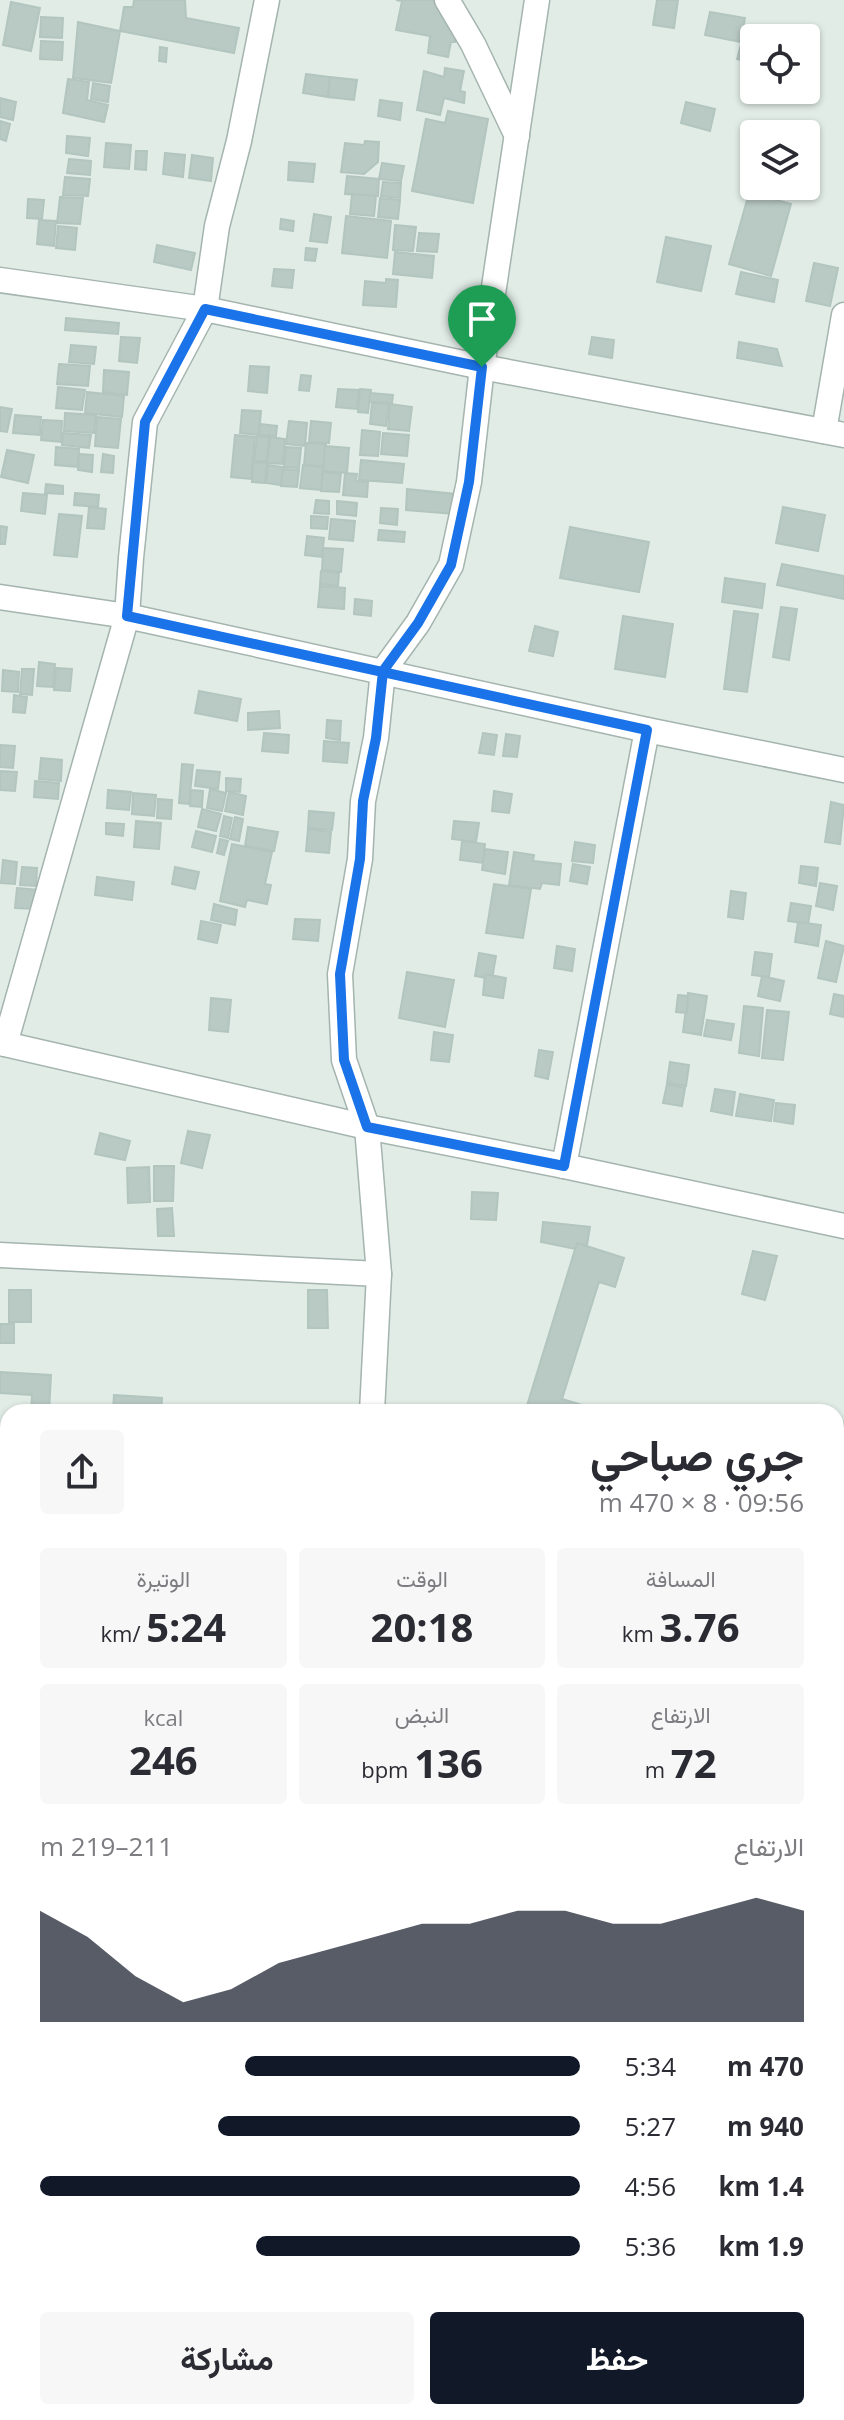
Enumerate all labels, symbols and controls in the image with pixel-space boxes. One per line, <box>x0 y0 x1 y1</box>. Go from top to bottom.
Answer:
map controls <box>740 24 820 200</box>
button: locate <box>740 24 820 104</box>
button: layers <box>740 120 820 200</box>
pin <box>448 285 516 367</box>
icon: arrive <box>460 297 504 341</box>
text: جري صباحي <box>590 1424 804 1484</box>
button: share <box>40 1430 124 1514</box>
text: 09:56 · 8 × 470 m <box>599 1484 804 1520</box>
text: الوتيرة <box>136 1563 190 1593</box>
text: الوقت <box>396 1563 448 1593</box>
text: المسافة <box>646 1563 716 1593</box>
text: 5:24 <box>146 1599 226 1654</box>
text: 20:18 <box>371 1599 473 1654</box>
text: 3.76 <box>659 1599 740 1654</box>
text: /km <box>100 1618 146 1648</box>
text: km <box>622 1618 659 1648</box>
text: النبض <box>395 1699 449 1729</box>
text: الارتفاع <box>651 1699 711 1729</box>
text: kcal <box>143 1702 183 1732</box>
text: 246 <box>129 1732 198 1787</box>
text: 136 <box>414 1735 483 1790</box>
text: 72 <box>671 1735 717 1790</box>
text: bpm <box>361 1754 414 1784</box>
text: m <box>645 1754 671 1784</box>
text: 211–219 m <box>40 1828 173 1864</box>
text: الارتفاع <box>733 1828 804 1864</box>
text: 5:34 <box>625 2048 676 2084</box>
text: 470 m <box>727 2048 804 2084</box>
text: 5:27 <box>625 2108 676 2144</box>
text: 940 m <box>727 2108 804 2144</box>
text: 4:56 <box>625 2168 676 2204</box>
text: 1.4 km <box>718 2168 804 2204</box>
text: 5:36 <box>625 2228 676 2264</box>
text: 1.9 km <box>718 2228 804 2264</box>
button: مشاركة <box>40 2312 414 2404</box>
button: حفظ <box>430 2312 804 2404</box>

